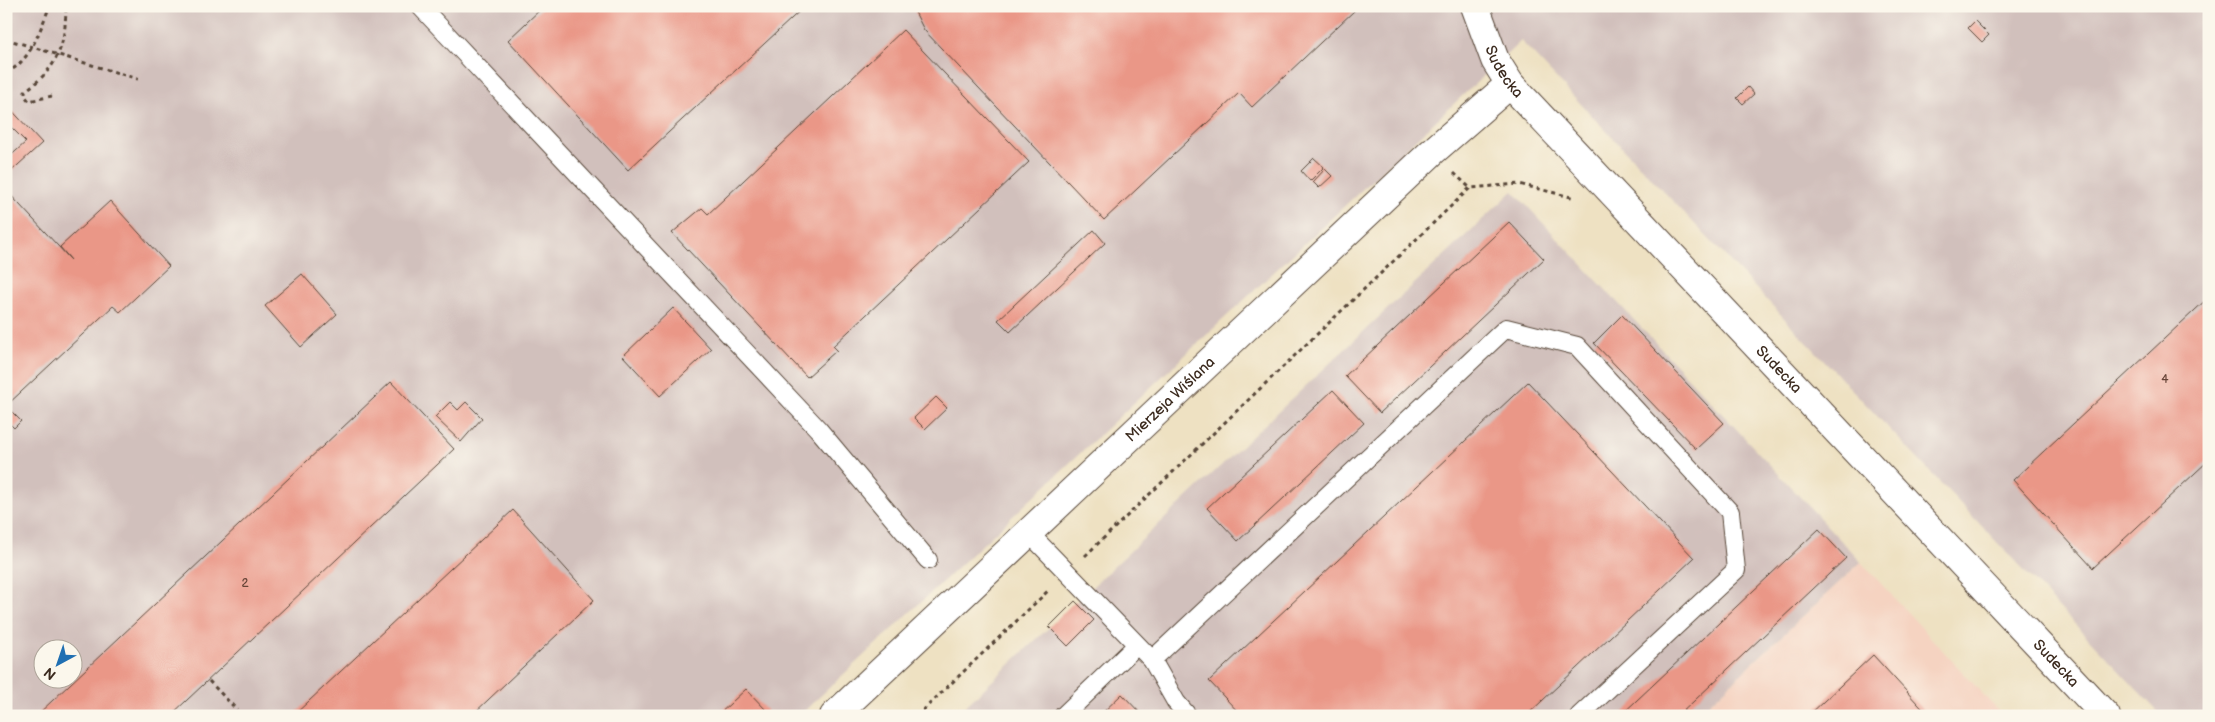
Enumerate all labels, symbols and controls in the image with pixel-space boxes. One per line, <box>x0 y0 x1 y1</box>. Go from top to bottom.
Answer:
street label: Sudecka <box>1480 43 1527 102</box>
street label: Sudecka <box>1752 342 1806 397</box>
street label: Mierzeja Wiślana <box>1122 353 1219 446</box>
house number: 4 <box>2161 372 2169 387</box>
house number: 2 <box>241 576 249 591</box>
street label: Sudecka <box>2029 636 2083 691</box>
north arrow <box>32 640 82 690</box>
text: N <box>40 664 59 683</box>

